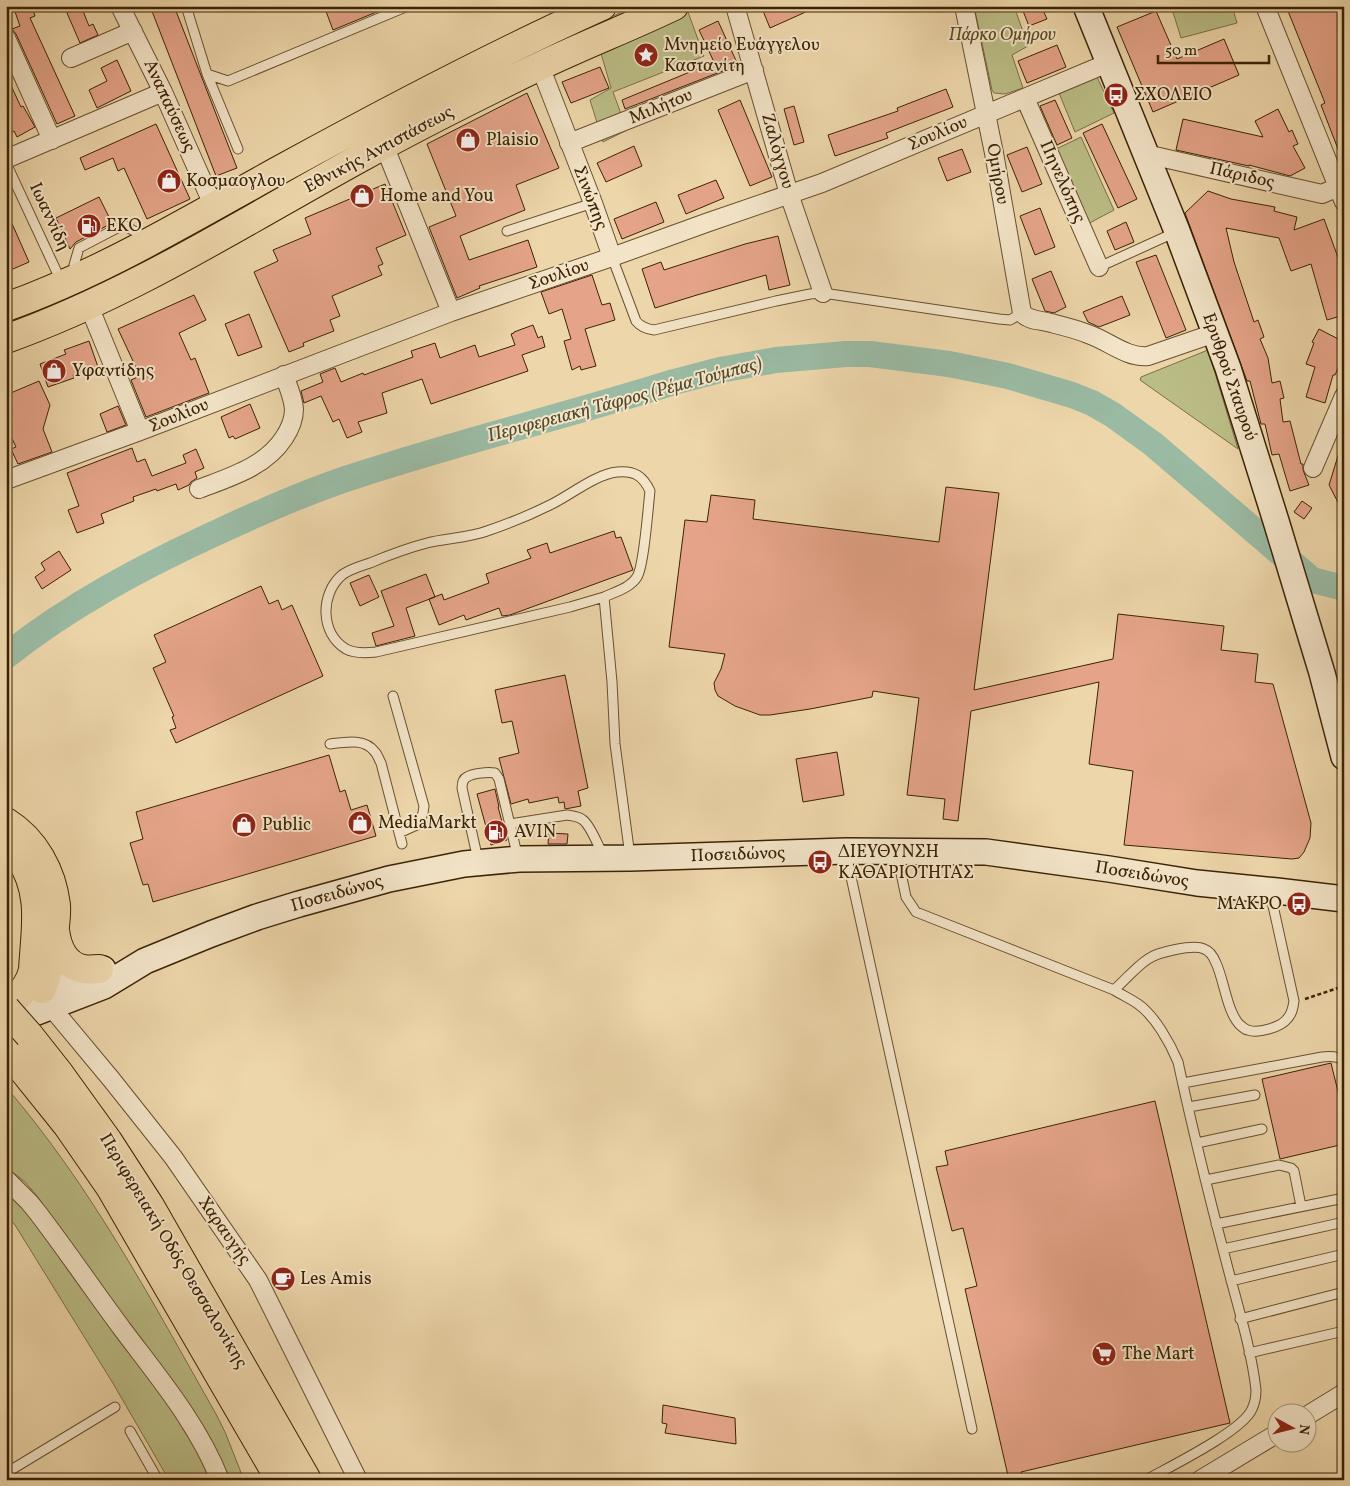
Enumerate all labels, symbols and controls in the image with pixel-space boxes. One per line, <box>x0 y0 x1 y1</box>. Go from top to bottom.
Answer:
park label: Πάρκο Ομήρου <box>948 23 1056 48</box>
scale bar <box>1158 32 1269 64</box>
place label: Μνημείο Ευάγγελου Καστανίτη <box>664 33 820 79</box>
text: 50 m <box>1165 41 1197 62</box>
place icon: Μνημείο Ευάγγελου Καστανίτη <box>633 42 659 68</box>
street label: Αναπαύσεως <box>137 56 201 156</box>
bus stop icon: ΣΧΟΛΕΙΟ <box>1103 82 1129 108</box>
street label: Μιλήτου <box>625 83 697 131</box>
place label: ΣΧΟΛΕΙΟ <box>1134 83 1212 108</box>
street label: Εθνικής Αντιστάσεως <box>300 100 458 200</box>
street label: Ζαλόγγου <box>754 110 800 192</box>
street label: Σουλίου <box>904 110 972 158</box>
shop icon: Plaisio <box>455 127 481 153</box>
place label: Plaisio <box>486 128 539 153</box>
street label: Πηνελόπης <box>1033 137 1091 227</box>
street label: Ομήρου <box>979 142 1015 206</box>
street label: Πάριδος <box>1207 156 1277 196</box>
street label: Σινώπης <box>566 162 614 234</box>
shop icon: Κοσμαογλου <box>156 168 182 194</box>
place label: Κοσμαογλου <box>186 169 285 194</box>
street label: Ιωαννίδη <box>22 179 76 255</box>
shop icon: Home and You <box>349 183 375 209</box>
place label: Home and You <box>380 184 494 209</box>
fuel station icon: ΕΚΟ <box>76 213 102 239</box>
place label: ΕΚΟ <box>106 214 142 239</box>
street label: Σουλίου <box>525 253 593 297</box>
street label: Ερυθρού Σταυρού <box>1195 310 1263 444</box>
water label: Περιφερειακή Τάφρος (Ρέμα Τούμπας) <box>485 351 766 449</box>
shop icon: Υφαντίδης <box>41 358 67 384</box>
place label: Υφαντίδης <box>72 359 154 384</box>
street label: Σουλίου <box>145 393 213 439</box>
shop icon: MediaMarkt <box>347 810 373 836</box>
place label: MediaMarkt <box>378 811 477 836</box>
shop icon: Public <box>231 812 257 838</box>
place label: Public <box>262 813 311 838</box>
fuel station icon: AVIN <box>483 819 509 845</box>
place label: AVIN <box>514 820 556 845</box>
place label: ΔΙΕΥΘΥΝΣΗ ΚΑΘΑΡΙΟΤΗΤΑΣ <box>838 840 974 886</box>
street label: Ποσειδώνος <box>690 841 786 869</box>
bus stop icon: ΔΙΕΥΘΥΝΣΗ ΚΑΘΑΡΙΟΤΗΤΑΣ <box>807 849 833 875</box>
street label: Ποσειδώνος <box>1093 855 1191 895</box>
street label: Ποσειδώνος <box>288 869 386 919</box>
bus stop icon: ΜΑΚΡΟ <box>1286 891 1312 917</box>
place label: ΜΑΚΡΟ <box>1217 892 1282 917</box>
street label: Περιφερειακή Οδός Θεσσαλονίκης <box>93 1129 253 1373</box>
street label: Χαραυγής <box>191 1192 257 1270</box>
cafe icon: Les Amis <box>270 1266 296 1292</box>
place label: Les Amis <box>300 1267 372 1292</box>
supermarket icon: The Mart <box>1091 1341 1117 1367</box>
place label: The Mart <box>1122 1342 1195 1367</box>
north arrow <box>1268 1404 1318 1454</box>
text: N <box>1293 1423 1313 1436</box>

